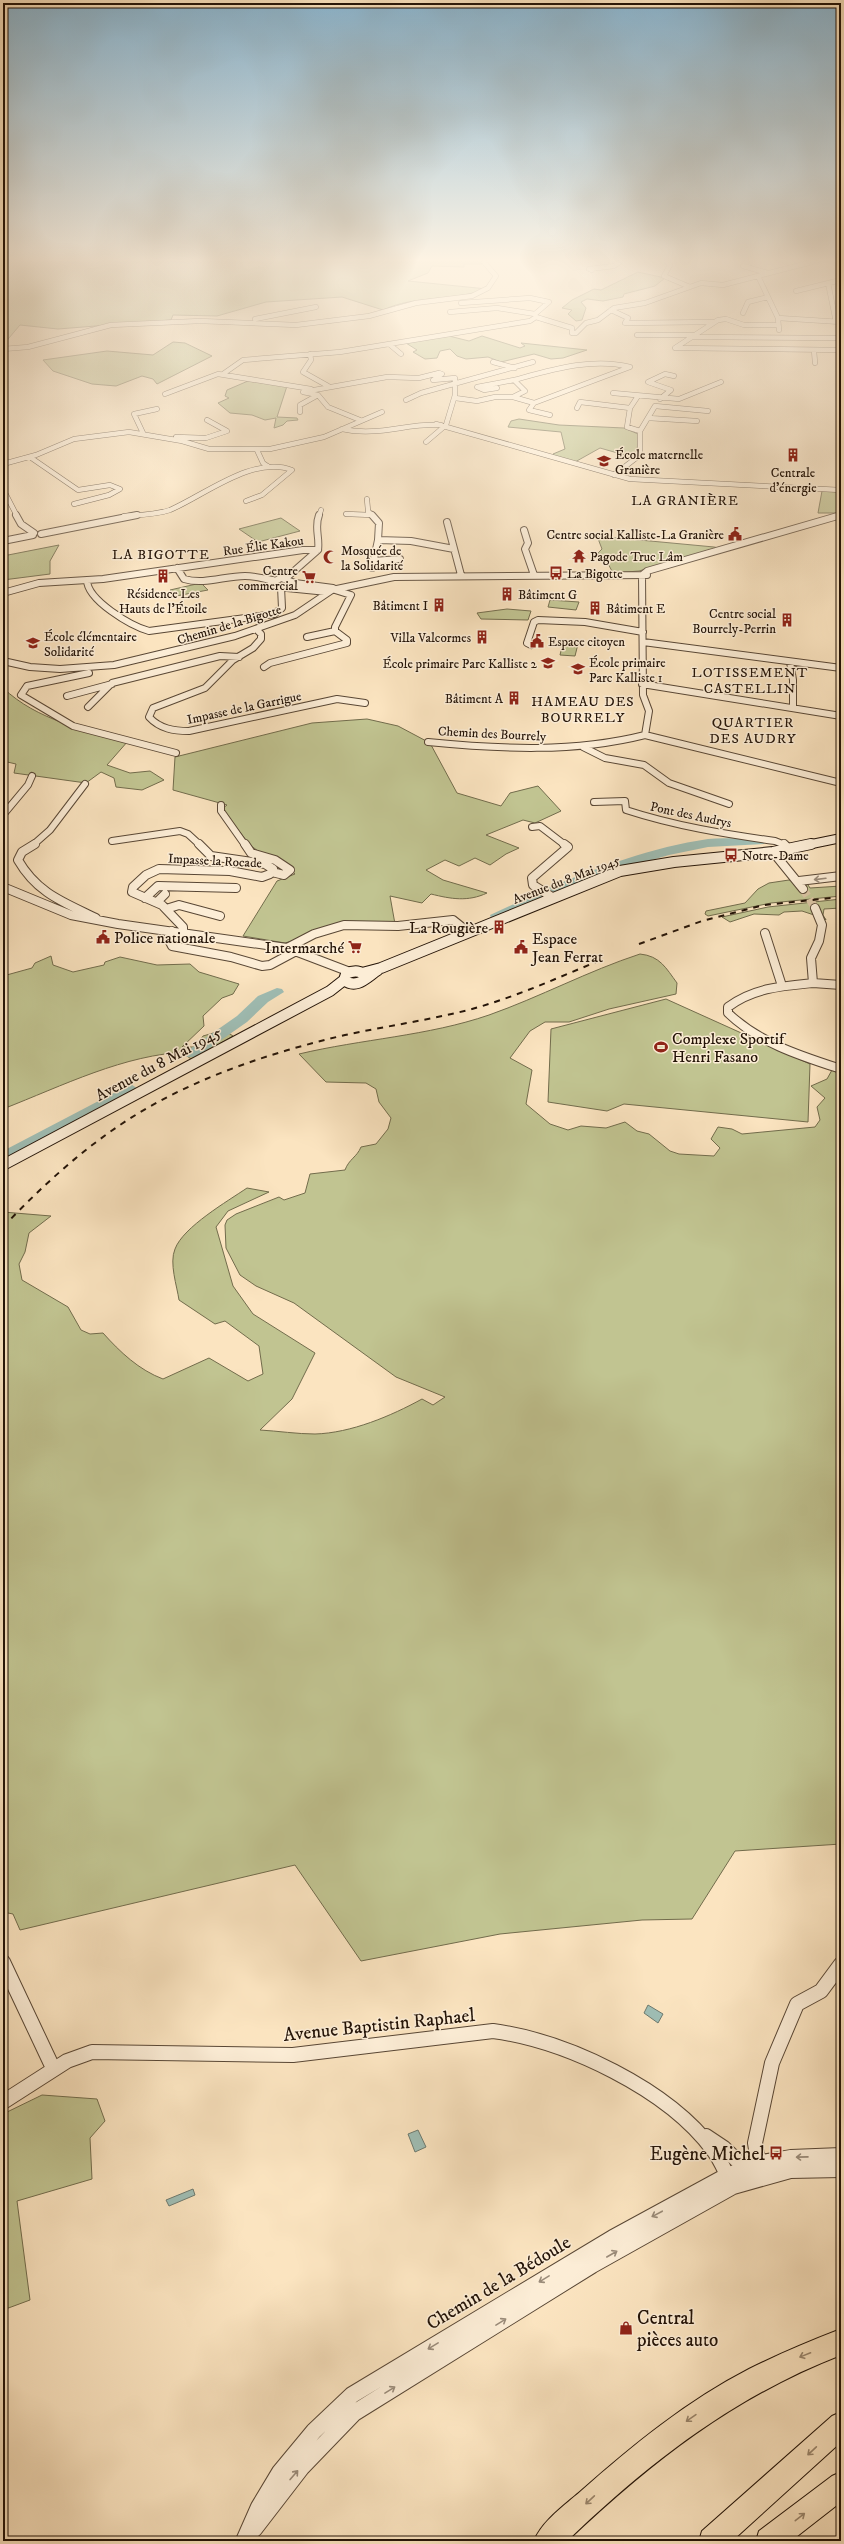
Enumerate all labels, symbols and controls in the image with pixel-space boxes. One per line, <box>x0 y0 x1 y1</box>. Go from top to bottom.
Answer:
place label: École maternelle Granière <box>615 447 703 478</box>
building icon: Centrale d'énergie <box>785 447 801 463</box>
school or university icon: École maternelle Granière <box>596 453 612 469</box>
place label: Centrale d'énergie <box>769 465 817 496</box>
district label: LA GRANIÈRE <box>631 492 739 510</box>
public building icon: Centre social Kalliste-La Granière <box>727 526 743 542</box>
place label: Centre social Kalliste-La Granière <box>546 527 724 543</box>
street label: Rue Élie Kakou <box>222 532 305 560</box>
place label: Mosquée de la Solidarité <box>341 543 404 574</box>
district label: LA BIGOTTE <box>112 546 210 564</box>
temple icon: Pagode Truc Lâm <box>571 548 587 564</box>
mosque icon: Mosquée de la Solidarité <box>322 549 338 565</box>
place label: Pagode Truc Lâm <box>590 549 683 565</box>
place label: Centre commercial <box>238 563 298 594</box>
bus stop icon: La Bigotte <box>548 565 564 581</box>
place label: La Bigotte <box>567 566 623 582</box>
building icon: Résidence Les Hauts de l'Étoile <box>155 568 171 584</box>
supermarket icon: Centre commercial <box>301 569 317 585</box>
place label: Résidence Les Hauts de l'Étoile <box>119 586 207 617</box>
building icon: Bâtiment G <box>499 586 515 602</box>
place label: Bâtiment G <box>518 587 577 603</box>
building icon: Bâtiment I <box>431 597 447 613</box>
place label: Bâtiment I <box>373 598 428 614</box>
building icon: Bâtiment E <box>587 600 603 616</box>
street label: Chemin de la Bigotte <box>175 601 283 648</box>
place label: Bâtiment E <box>606 601 665 617</box>
place label: Centre social Bourrely-Perrin <box>692 606 776 637</box>
building icon: Centre social Bourrely-Perrin <box>779 612 795 628</box>
place label: École élémentaire Solidarité <box>44 629 137 660</box>
building icon: Villa Valcormes <box>474 629 490 645</box>
place label: Villa Valcormes <box>389 630 471 646</box>
public building icon: Espace citoyen <box>529 633 545 649</box>
place label: Espace citoyen <box>548 634 625 650</box>
school or university icon: École élémentaire Solidarité <box>25 635 41 651</box>
school or university icon: École primaire Parc Kalliste 2 <box>540 655 556 671</box>
place label: École primaire Parc Kalliste 1 <box>589 655 666 686</box>
place label: École primaire Parc Kalliste 2 <box>382 656 538 672</box>
school or university icon: École primaire Parc Kalliste 1 <box>570 661 586 677</box>
district label: LOTISSEMENT CASTELLIN <box>692 664 808 698</box>
street label: Impasse de la Garrigue <box>186 688 303 728</box>
building icon: Bâtiment A <box>506 690 522 706</box>
place label: Bâtiment A <box>445 691 504 707</box>
district label: HAMEAU DES BOURRELY <box>531 693 635 727</box>
district label: QUARTIER DES AUDRY <box>709 714 797 748</box>
street label: Chemin des Bourrely <box>437 723 547 745</box>
street label: Pont des Audrys <box>649 799 733 831</box>
bus stop icon: Notre-Dame <box>723 847 739 863</box>
place label: Notre-Dame <box>742 848 809 864</box>
street label: Impasse la Rocade <box>168 851 262 871</box>
street label: Avenue du 8 Mai 1945 <box>510 852 623 908</box>
one-way arrow <box>814 875 827 883</box>
place label: La Rougière <box>409 918 488 938</box>
building icon: La Rougière <box>491 919 507 935</box>
place label: Police nationale <box>114 928 216 948</box>
public building icon: Police nationale <box>95 929 111 945</box>
place label: Espace Jean Ferrat <box>530 929 603 967</box>
place label: Intermarché <box>265 938 344 958</box>
supermarket icon: Intermarché <box>347 939 363 955</box>
public building icon: Espace Jean Ferrat <box>513 939 529 955</box>
street label: Avenue du 8 Mai 1945 <box>92 1022 225 1106</box>
place label: Complexe Sportif Henri Fasano <box>672 1029 787 1067</box>
sports icon: Complexe Sportif Henri Fasano <box>653 1039 669 1055</box>
street label: Avenue Baptistin Raphael <box>282 2004 476 2047</box>
place label: Eugène Michel <box>650 2143 765 2166</box>
bus stop icon: Eugène Michel <box>768 2145 784 2161</box>
one-way arrow <box>796 2154 809 2161</box>
one-way arrow <box>651 2211 663 2218</box>
street label: Chemin de la Bédoule <box>422 2231 575 2335</box>
one-way arrow <box>606 2249 618 2257</box>
one-way arrow <box>538 2276 550 2284</box>
place label: Central pièces auto <box>636 2307 718 2352</box>
one-way arrow <box>495 2318 506 2326</box>
shop icon: Central pièces auto <box>618 2320 634 2336</box>
one-way arrow <box>427 2343 439 2351</box>
one-way arrow <box>799 2352 811 2360</box>
one-way arrow <box>384 2386 396 2394</box>
one-way arrow <box>686 2414 697 2422</box>
one-way arrow <box>807 2447 818 2456</box>
one-way arrow <box>289 2470 298 2481</box>
one-way arrow <box>585 2495 595 2505</box>
one-way arrow <box>794 2513 805 2521</box>

